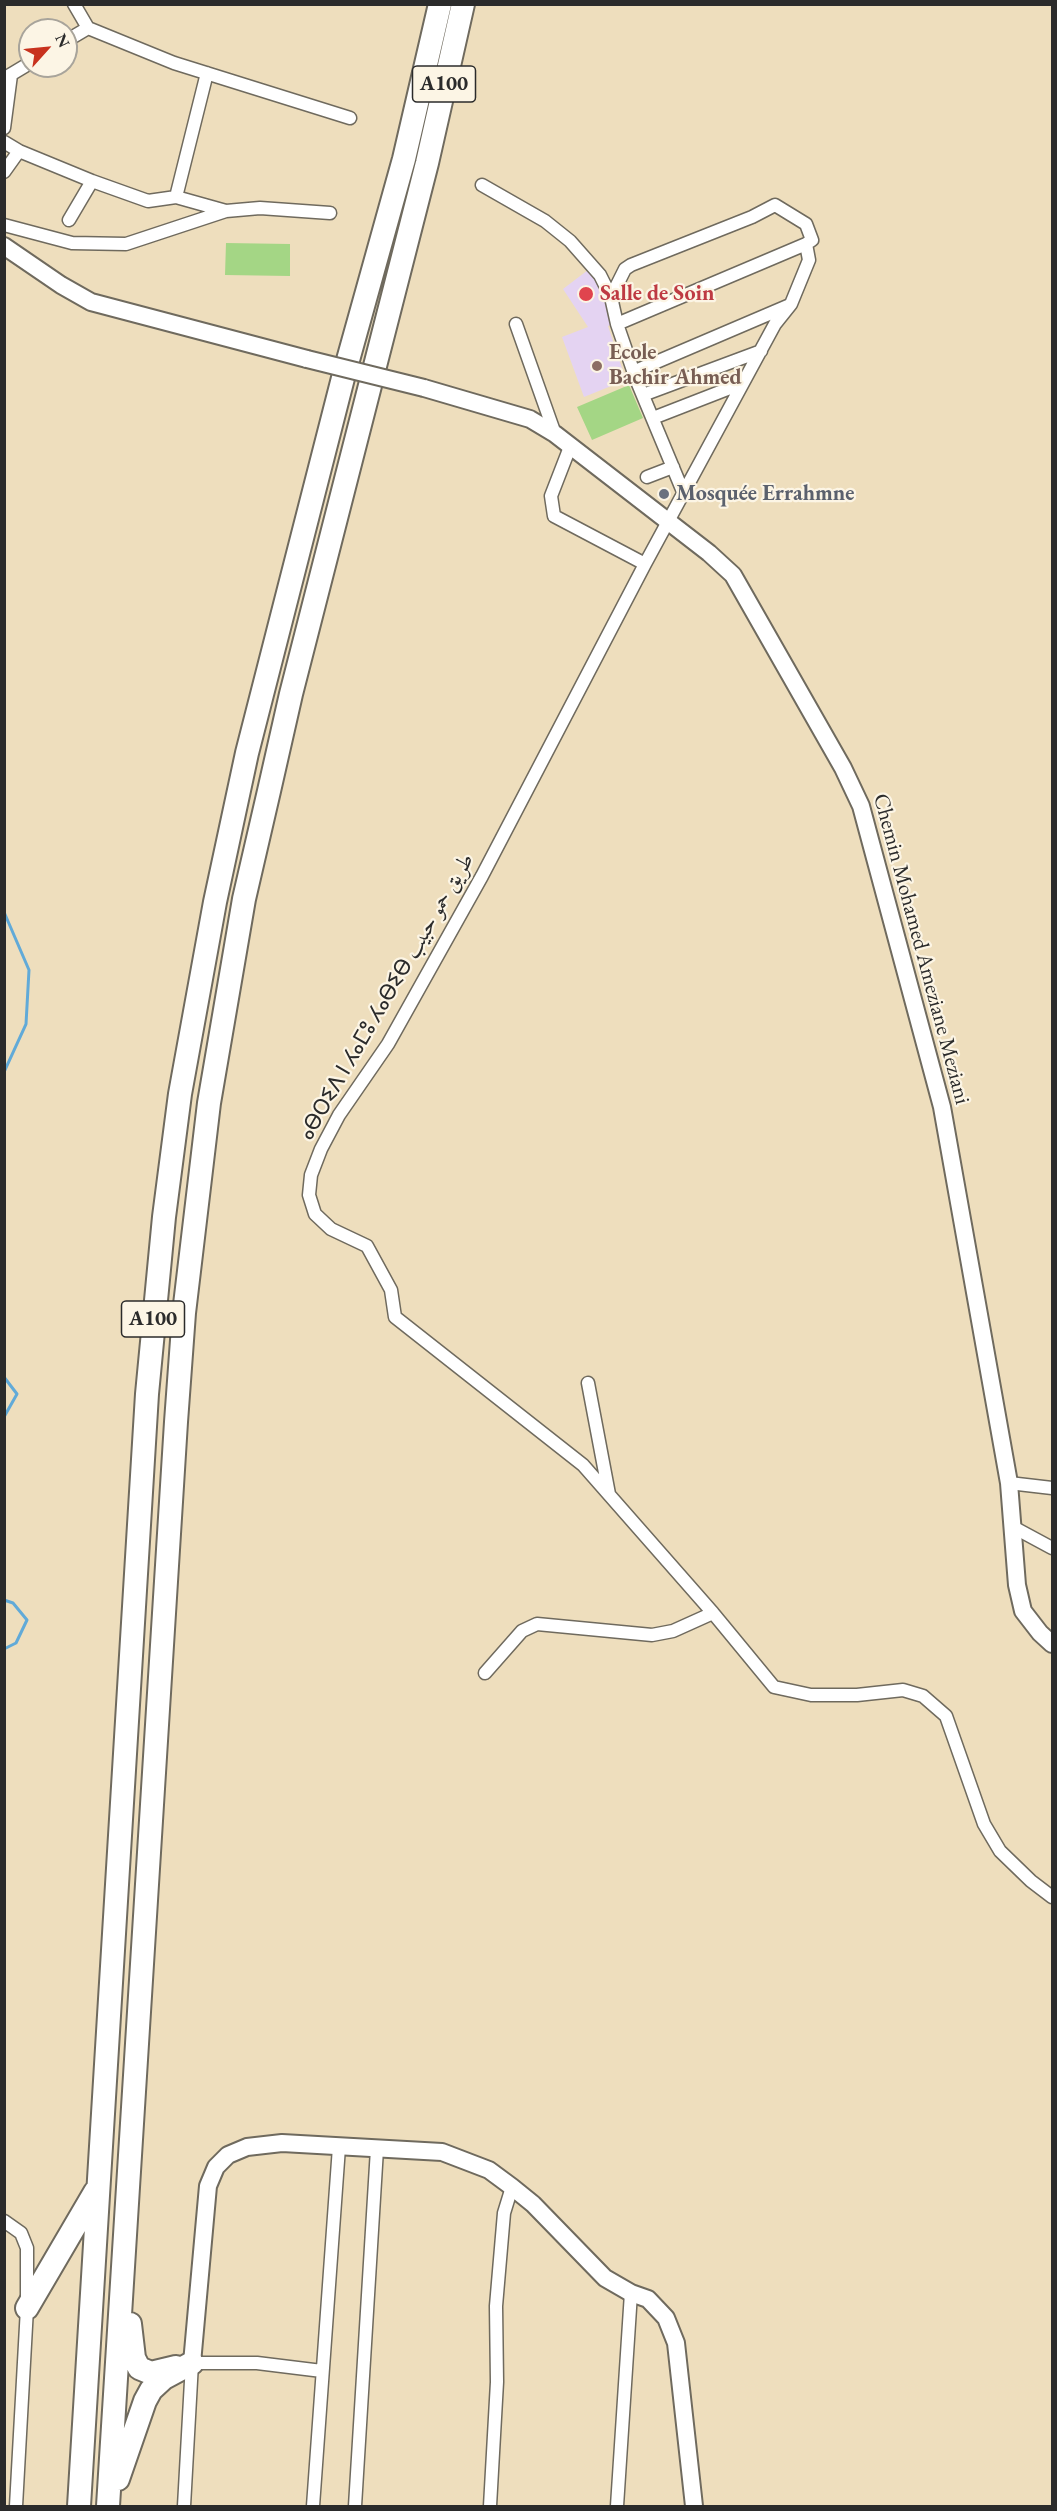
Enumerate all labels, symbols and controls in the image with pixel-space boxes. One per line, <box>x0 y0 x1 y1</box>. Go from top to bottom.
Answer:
north arrow <box>18 18 78 78</box>
text: N <box>50 30 75 51</box>
road number: A100 <box>412 66 476 102</box>
place label: Salle de Soin <box>600 281 714 307</box>
marker: Salle de Soin <box>577 285 595 303</box>
place label: Ecole Bachir Ahmed <box>609 340 742 392</box>
marker: Ecole Bachir Ahmed <box>590 359 604 373</box>
place label: Mosquée Errahmne <box>676 481 854 507</box>
marker: Mosquée Errahmne <box>657 487 671 501</box>
street label: Chemin Mohamed Ameziane Meziani <box>867 791 975 1107</box>
street label: ⴰⴱⵔⵉⴷ ⵏ ⵃⴰⵎⵓ ⵃⴰⴱⵉⴱ طريق حمو حبيب <box>294 849 480 1145</box>
road number: A100 <box>122 1301 184 1337</box>

